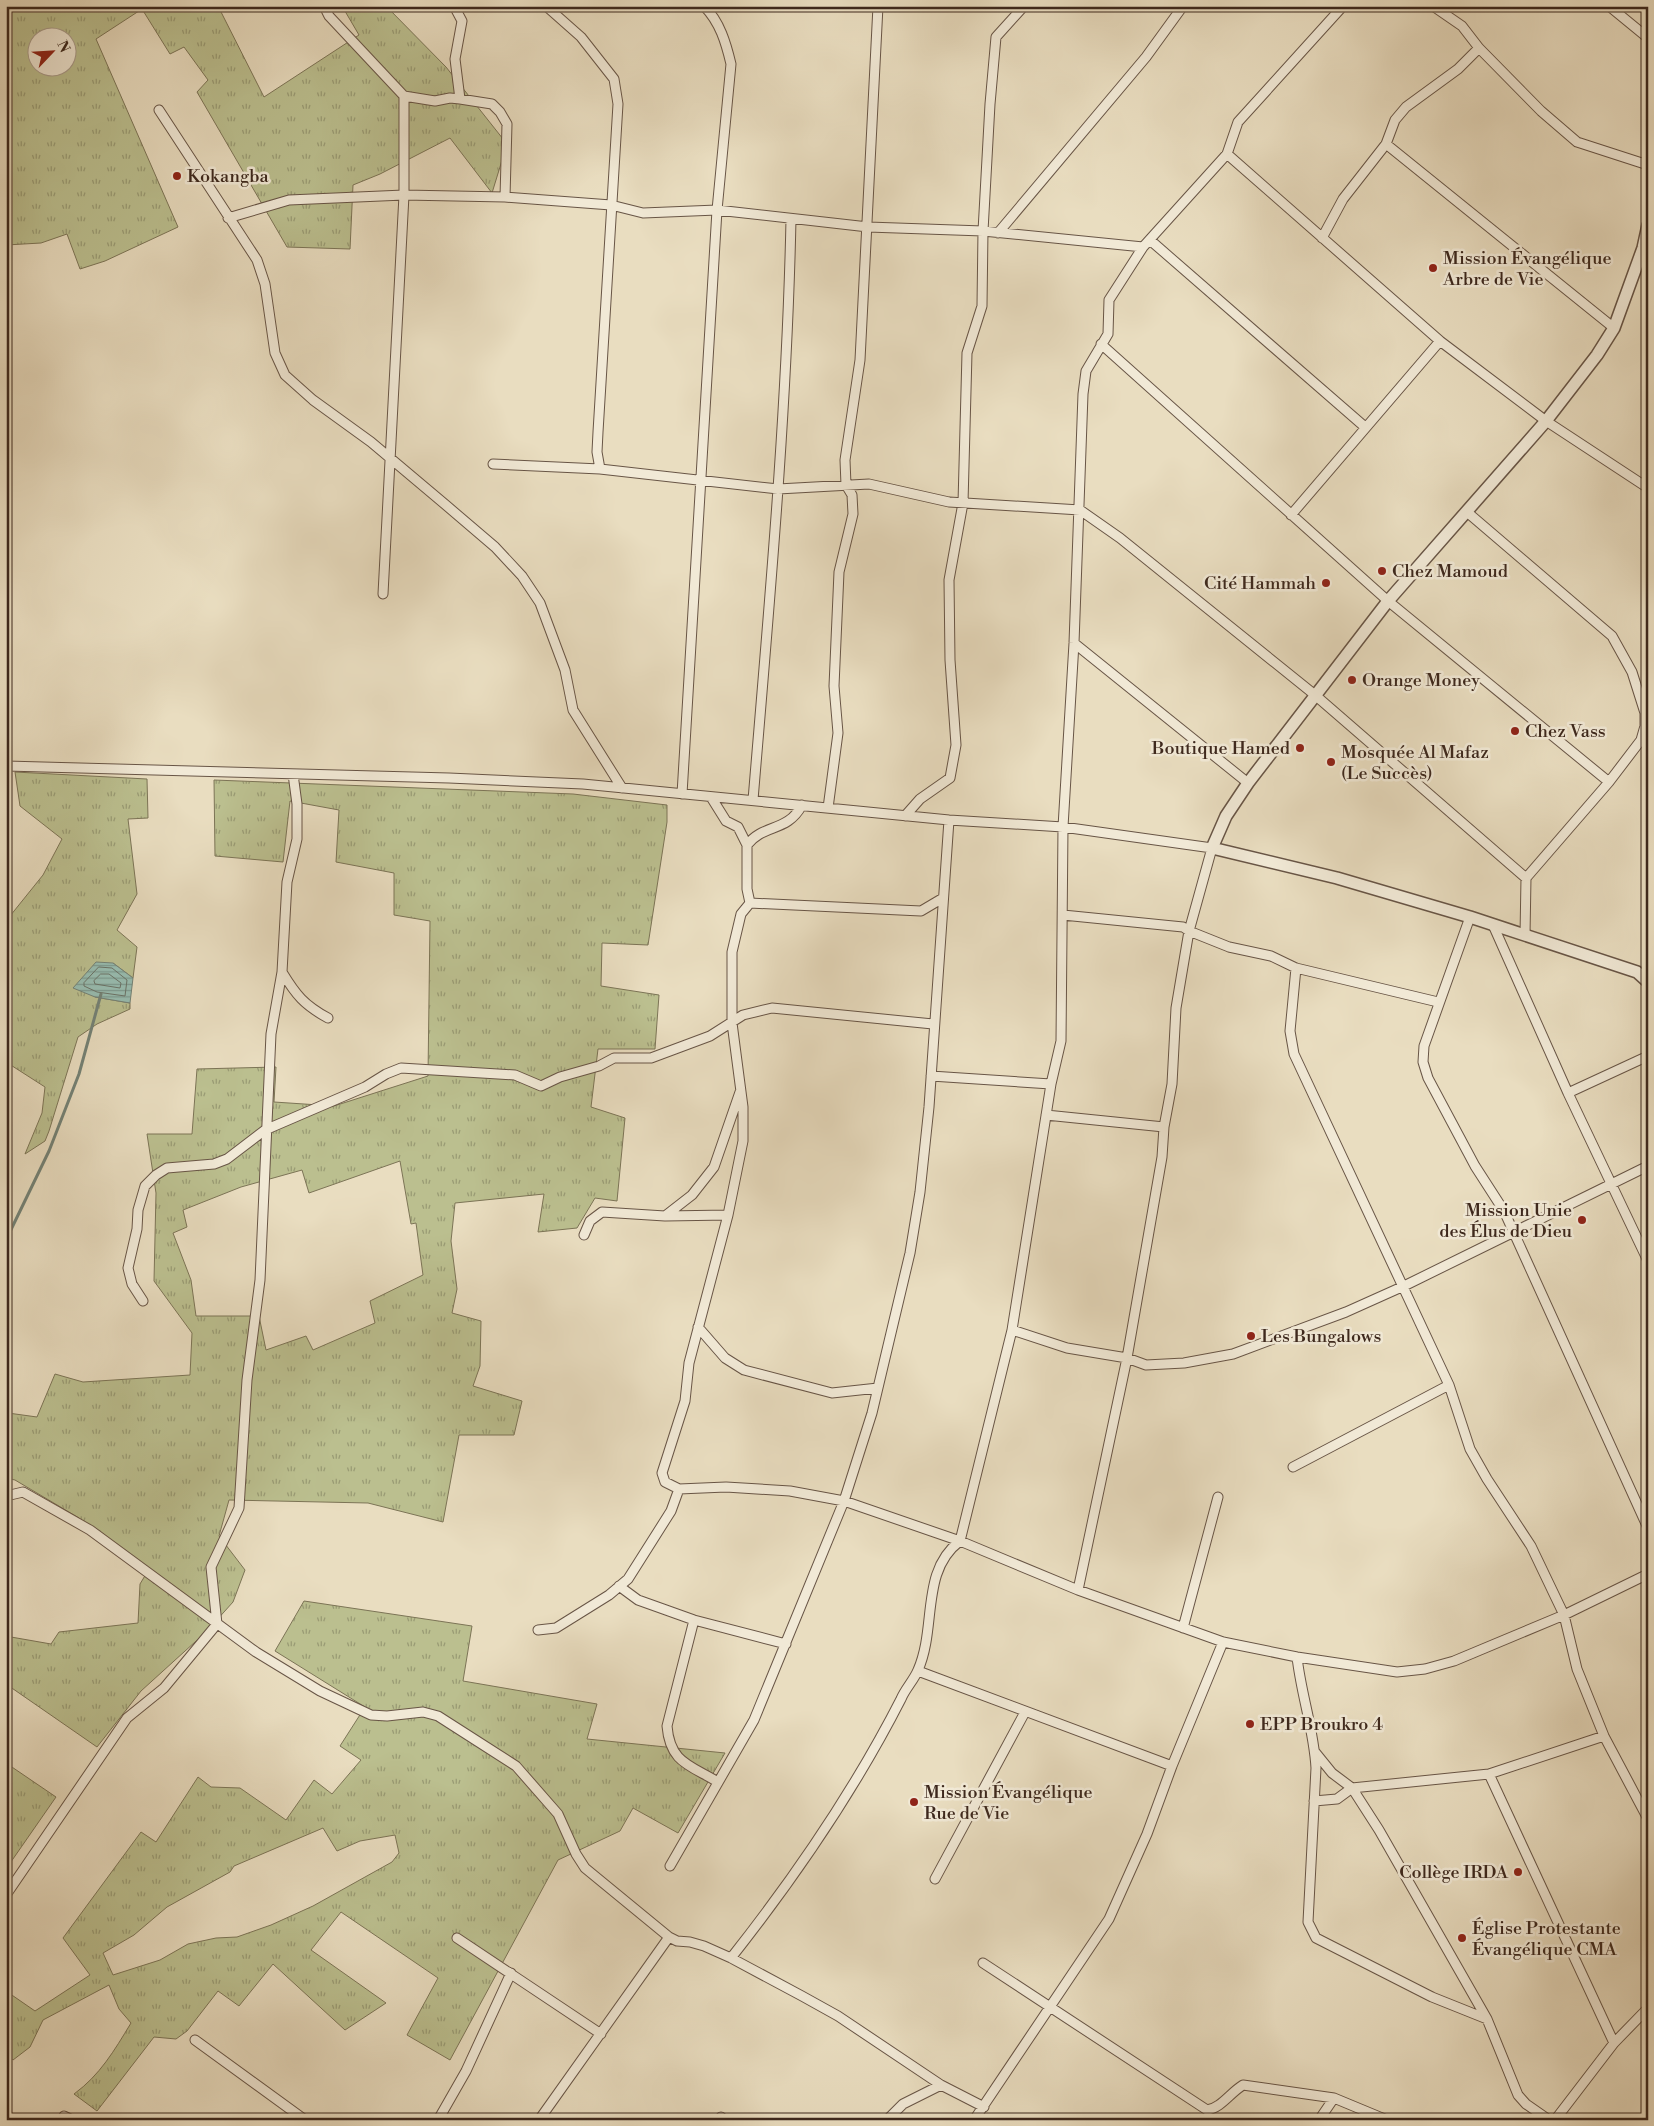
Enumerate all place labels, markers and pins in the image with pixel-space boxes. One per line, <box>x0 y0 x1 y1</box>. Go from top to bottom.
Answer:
place label: Kokangba <box>187 165 269 188</box>
marker: Kokangba <box>171 170 183 182</box>
place label: Mission Évangélique Arbre de Vie <box>1442 247 1612 291</box>
marker: Mission Évangélique Arbre de Vie <box>1427 262 1439 274</box>
place label: Chez Mamoud <box>1392 560 1509 583</box>
marker: Chez Mamoud <box>1376 565 1388 577</box>
place label: Cité Hammah <box>1204 572 1316 595</box>
marker: Cité Hammah <box>1320 577 1332 589</box>
place label: Orange Money <box>1362 669 1480 692</box>
marker: Orange Money <box>1346 674 1358 686</box>
place label: Chez Vass <box>1525 720 1606 743</box>
marker: Chez Vass <box>1509 725 1521 737</box>
place label: Boutique Hamed <box>1151 737 1291 760</box>
place label: Mosquée Al Mafaz (Le Succès) <box>1341 741 1489 785</box>
marker: Boutique Hamed <box>1294 742 1306 754</box>
marker: Mosquée Al Mafaz (Le Succès) <box>1325 756 1337 768</box>
place label: Mission Unie des Élus de Dieu <box>1439 1199 1573 1243</box>
marker: Mission Unie des Élus de Dieu <box>1576 1214 1588 1226</box>
place label: Les Bungalows <box>1261 1325 1381 1348</box>
marker: Les Bungalows <box>1245 1330 1257 1342</box>
place label: EPP Broukro 4 <box>1260 1713 1383 1736</box>
marker: EPP Broukro 4 <box>1244 1718 1256 1730</box>
place label: Mission Évangélique Rue de Vie <box>924 1781 1093 1825</box>
marker: Mission Évangélique Rue de Vie <box>908 1796 920 1808</box>
place label: Collège IRDA <box>1399 1861 1509 1884</box>
marker: Collège IRDA <box>1512 1866 1524 1878</box>
place label: Église Protestante Évangélique CMA <box>1472 1917 1621 1961</box>
marker: Église Protestante Évangélique CMA <box>1456 1932 1468 1944</box>

